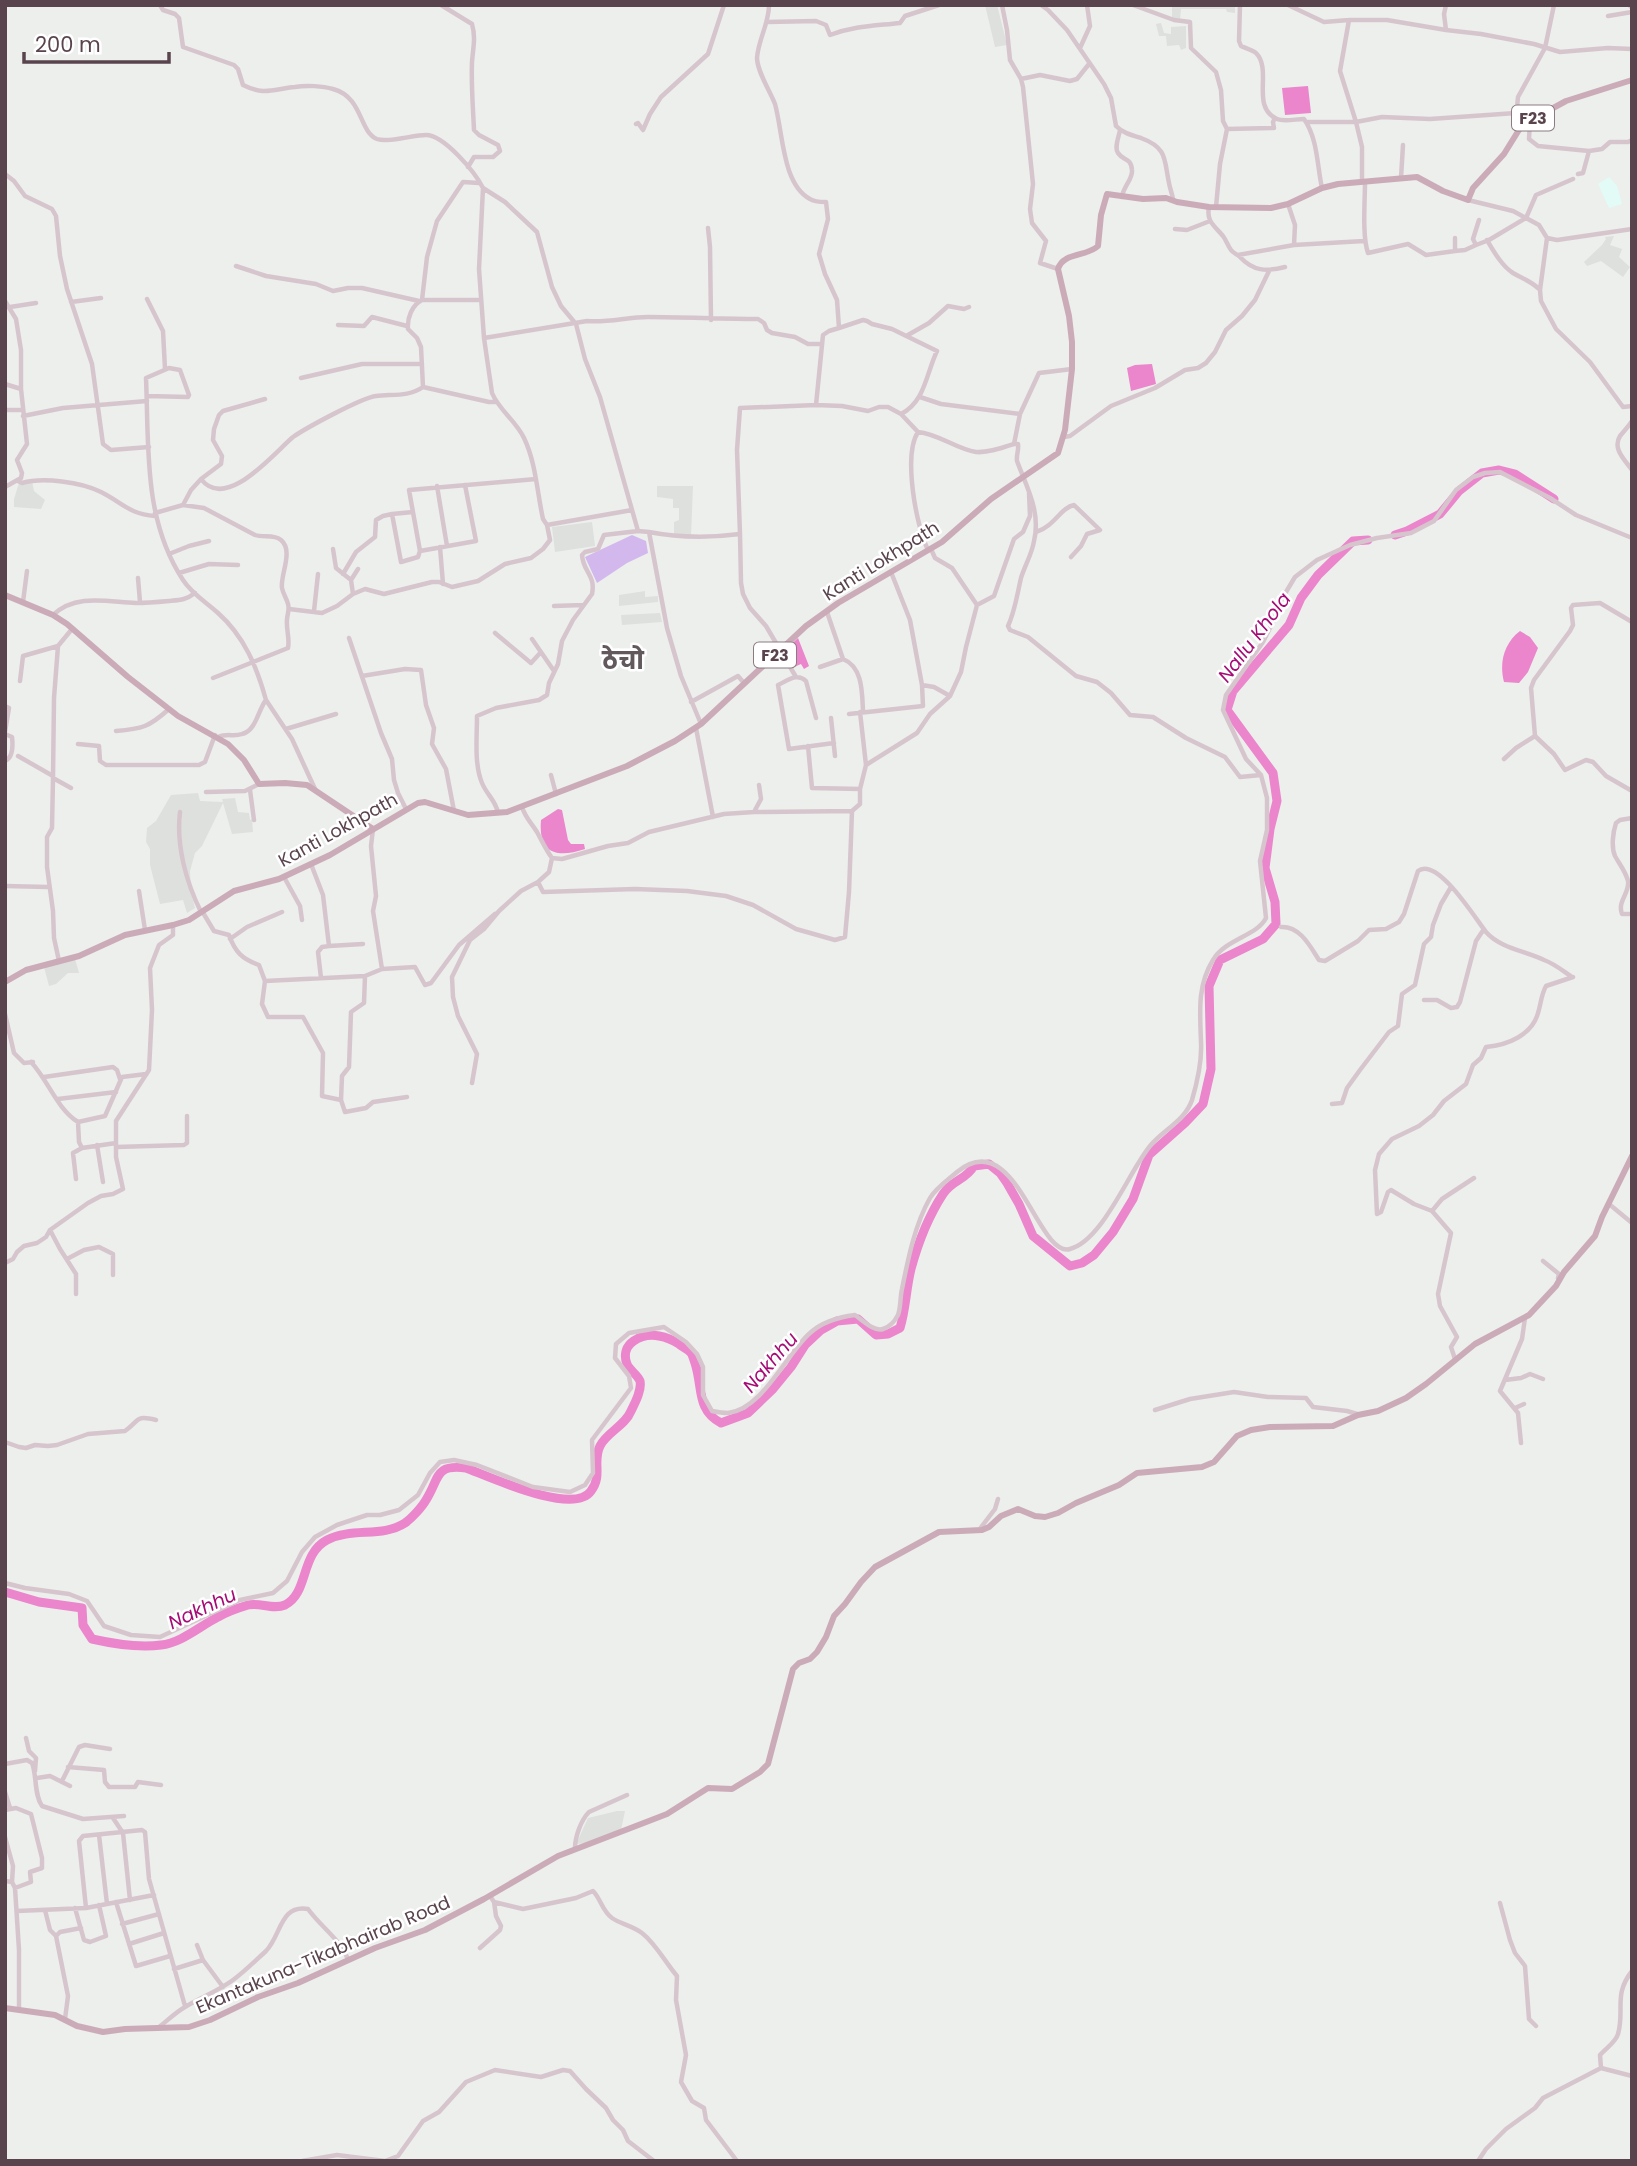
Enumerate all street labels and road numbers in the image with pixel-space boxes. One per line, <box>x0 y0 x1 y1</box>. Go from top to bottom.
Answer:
road number: F23 <box>1512 106 1554 130</box>
street label: Kanti Lokhpath <box>818 515 944 606</box>
road number: F23 <box>754 642 796 668</box>
street label: Kanti Lokhpath <box>274 786 402 873</box>
street label: Ekantakuna-Tikabhairab Road <box>192 1890 454 2020</box>

